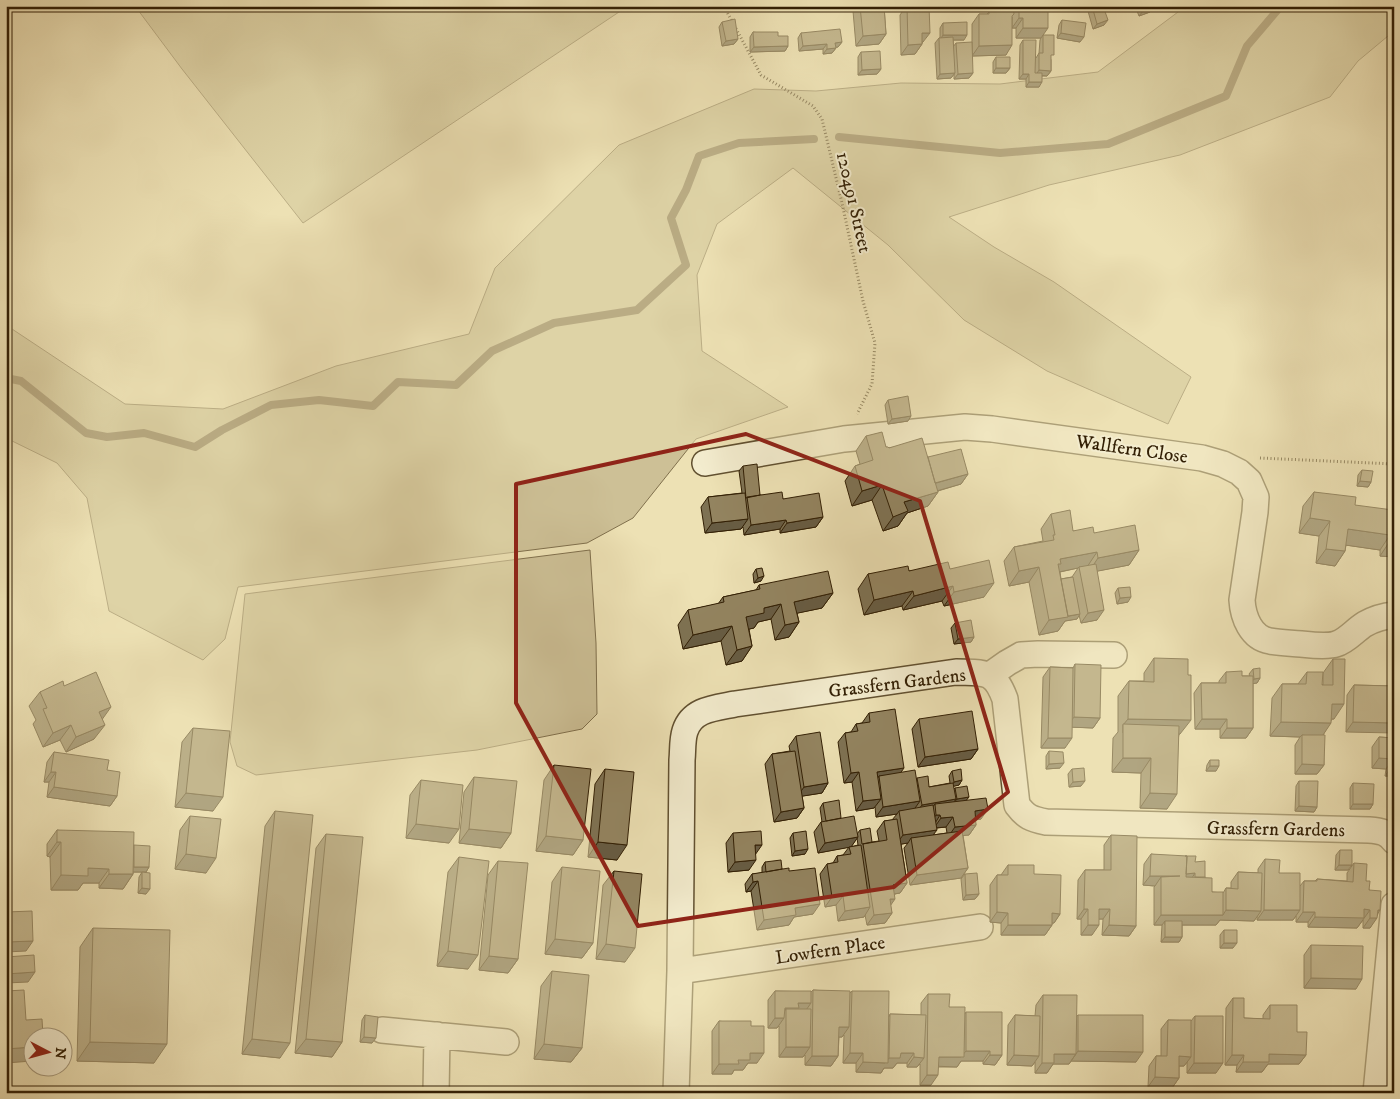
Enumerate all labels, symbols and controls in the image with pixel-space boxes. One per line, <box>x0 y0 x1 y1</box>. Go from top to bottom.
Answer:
street label: 120491 Street <box>831 150 876 255</box>
street label: Wallfern Close <box>1074 430 1189 469</box>
street label: Grassfern Gardens <box>827 664 967 703</box>
street label: Grassfern Gardens <box>1207 817 1345 842</box>
street label: Lowfern Place <box>774 931 887 970</box>
north arrow <box>22 1026 72 1076</box>
text: N <box>50 1047 69 1060</box>

